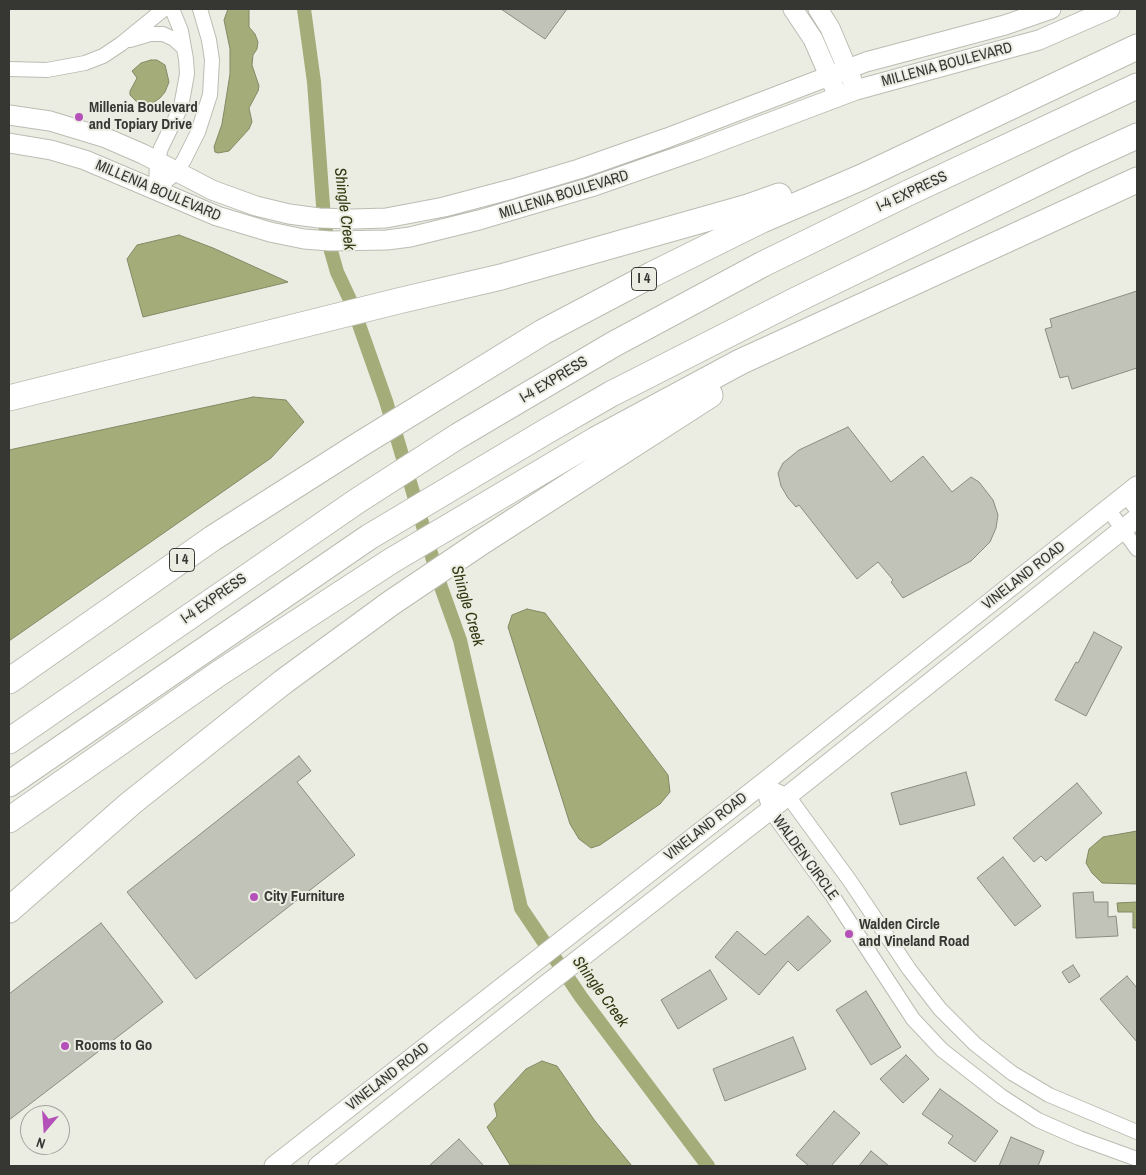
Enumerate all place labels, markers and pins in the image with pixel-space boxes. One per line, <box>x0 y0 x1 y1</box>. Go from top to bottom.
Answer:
place label: Millenia Boulevard and Topiary Drive <box>89 99 198 134</box>
marker: Millenia Boulevard and Topiary Drive <box>73 111 85 123</box>
place label: City Furniture <box>264 888 345 906</box>
marker: City Furniture <box>248 891 260 903</box>
place label: Walden Circle and Vineland Road <box>859 916 970 951</box>
marker: Walden Circle and Vineland Road <box>843 928 855 940</box>
place label: Rooms to Go <box>75 1037 152 1055</box>
marker: Rooms to Go <box>59 1040 71 1052</box>

